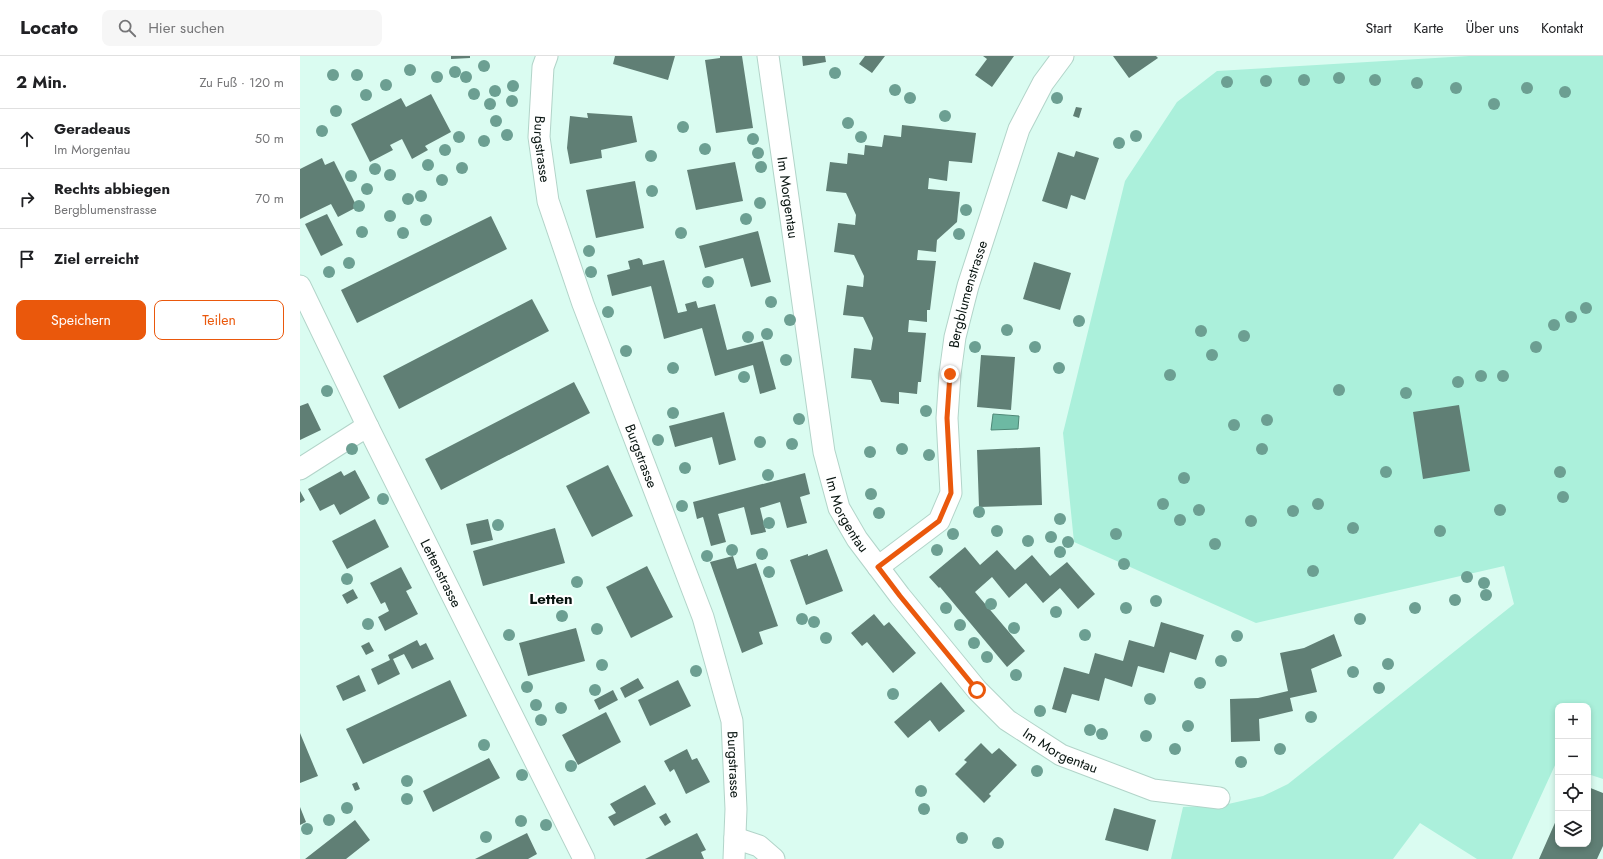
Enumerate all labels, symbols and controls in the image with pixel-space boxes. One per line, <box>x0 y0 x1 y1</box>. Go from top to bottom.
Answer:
search box <box>102 10 382 46</box>
text: Locato <box>20 14 78 41</box>
icon: search <box>116 17 138 39</box>
text: Hier suchen <box>148 17 225 39</box>
text: Start <box>1366 18 1392 38</box>
text: Karte <box>1414 18 1444 38</box>
text: Über uns <box>1466 18 1519 38</box>
text: Kontakt <box>1541 18 1583 38</box>
text: 2 Min. <box>16 70 67 94</box>
text: Zu Fuß · 120 m <box>199 73 284 92</box>
street label: Burgstrasse <box>529 115 555 184</box>
text: Geradeaus <box>54 118 130 140</box>
icon: ahead <box>16 128 38 150</box>
text: 50 m <box>255 129 284 148</box>
text: Im Morgentau <box>54 140 130 159</box>
street label: Im Morgentau <box>772 156 804 240</box>
text: Rechts abbiegen <box>54 178 170 200</box>
icon: right <box>16 188 38 210</box>
text: 70 m <box>255 189 284 208</box>
text: Bergblumenstrasse <box>54 200 157 219</box>
street label: Bergblumenstrasse <box>944 238 992 349</box>
icon: arrive <box>16 248 38 270</box>
text: Ziel erreicht <box>54 248 139 270</box>
button: Speichern <box>16 300 146 340</box>
button: Teilen <box>154 300 284 340</box>
route end <box>941 365 959 383</box>
street label: Burgstrasse <box>620 421 663 491</box>
street label: Im Morgentau <box>821 474 874 556</box>
street label: Lettenstrasse <box>416 536 467 611</box>
district label: Letten <box>529 588 573 610</box>
route start <box>968 681 986 699</box>
map controls <box>1555 703 1591 847</box>
button: + <box>1555 703 1591 739</box>
street label: Im Morgentau <box>1019 723 1101 778</box>
street label: Burgstrasse <box>722 731 745 798</box>
button: − <box>1555 739 1591 775</box>
button: locate <box>1555 775 1591 811</box>
button: layers <box>1555 811 1591 847</box>

